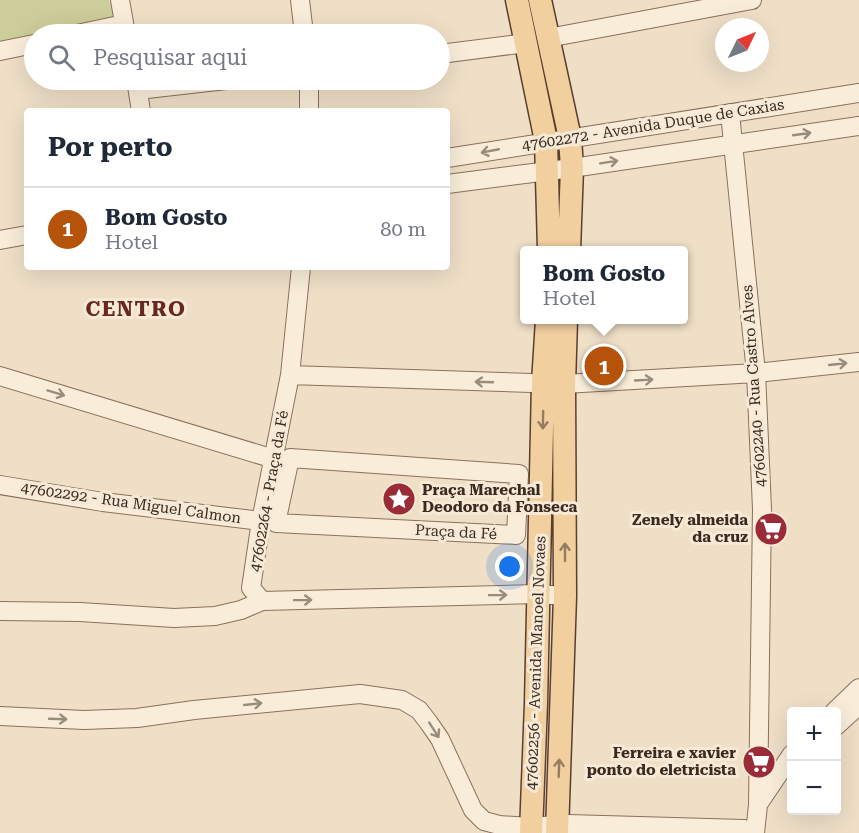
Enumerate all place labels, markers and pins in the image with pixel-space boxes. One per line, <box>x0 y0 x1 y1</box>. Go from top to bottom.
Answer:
pin: 1 <box>584 344 624 388</box>
place icon: Praça Marechal Deodoro da Fonseca <box>381 481 417 517</box>
place label: Praça Marechal Deodoro da Fonseca <box>422 481 578 516</box>
place label: Zenely almeida da cruz <box>632 511 748 546</box>
supermarket icon: Zenely almeida da cruz <box>753 511 789 547</box>
place label: Ferreira e xavier ponto do eletricista <box>587 744 736 779</box>
supermarket icon: Ferreira e xavier ponto do eletricista <box>741 744 777 780</box>

